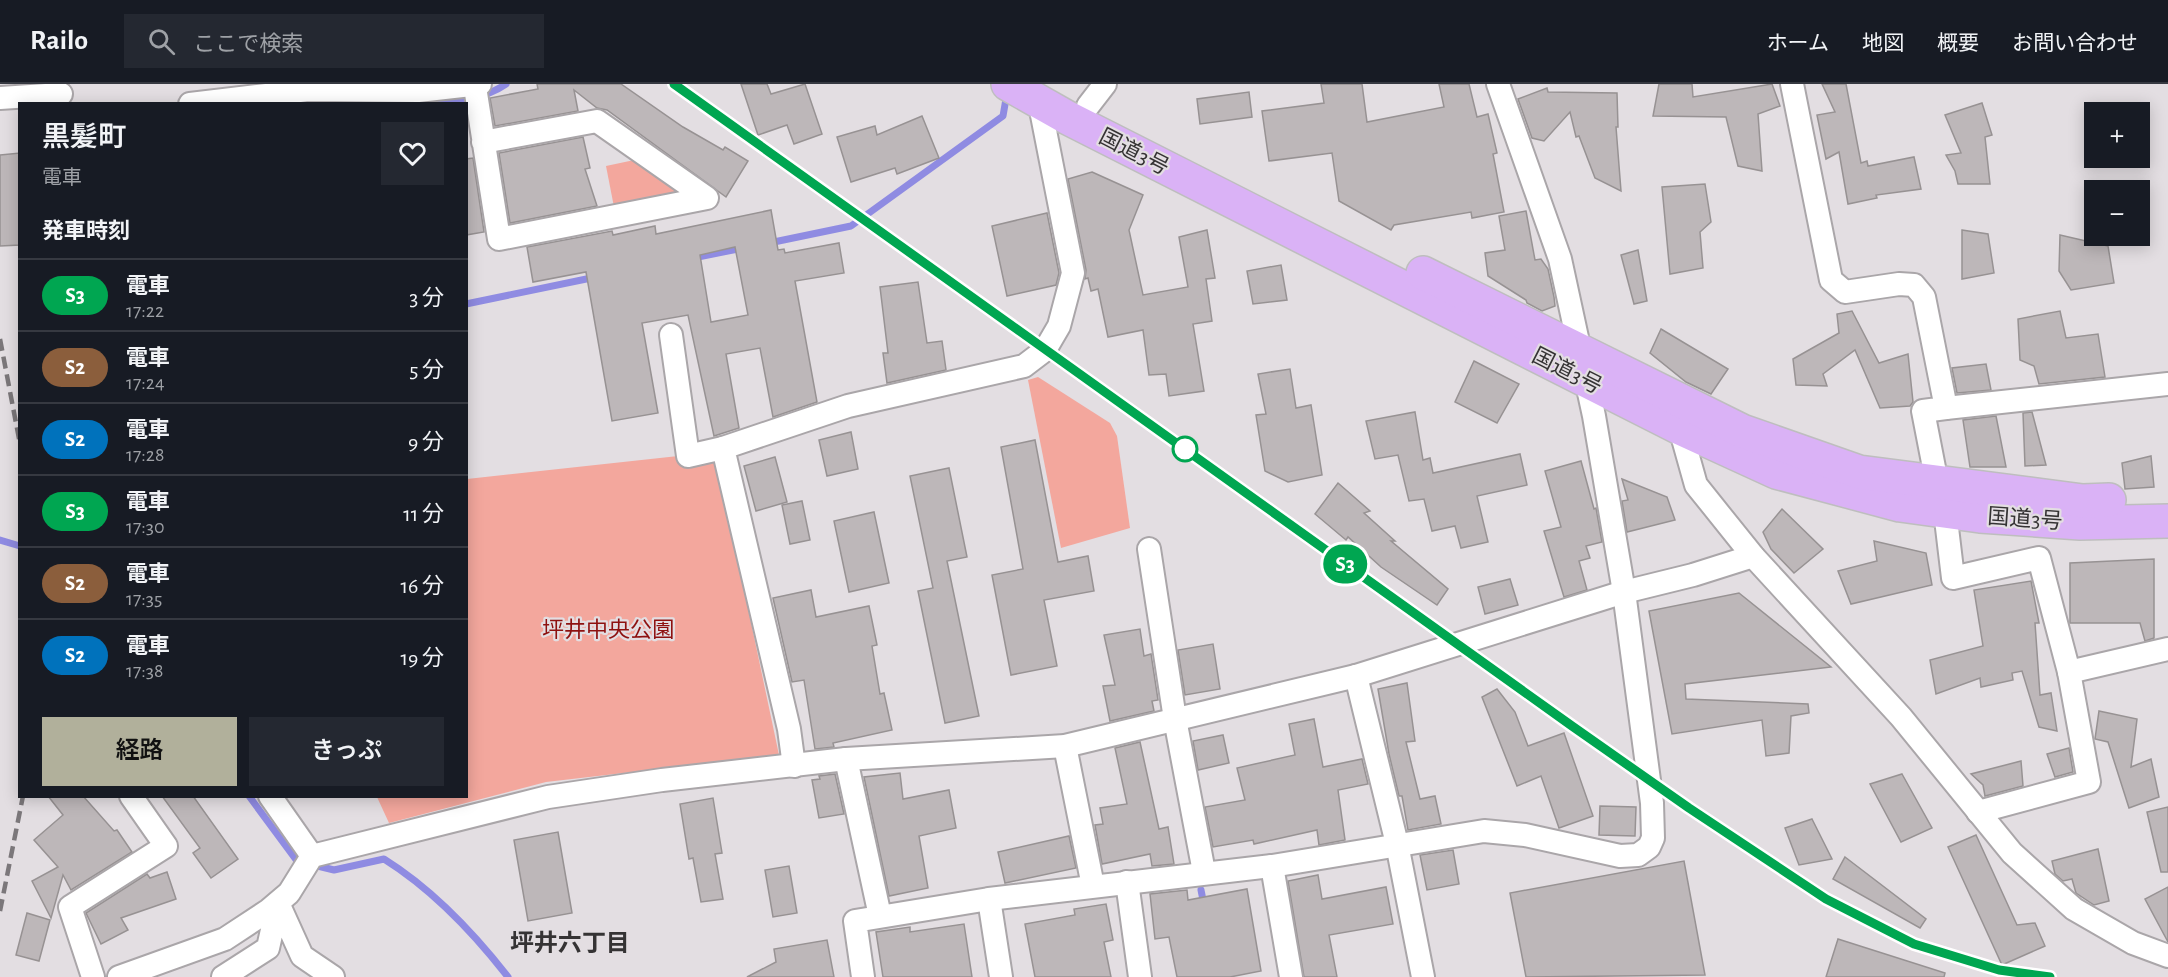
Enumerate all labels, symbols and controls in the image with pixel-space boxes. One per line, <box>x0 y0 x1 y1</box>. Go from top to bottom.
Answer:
search box <box>124 14 544 68</box>
icon: search <box>145 25 178 58</box>
text: Railo <box>30 27 88 55</box>
text: ここで検索 <box>193 33 303 55</box>
text: ホーム <box>1767 33 1829 54</box>
text: 地図 <box>1862 33 1904 54</box>
text: 概要 <box>1937 33 1979 54</box>
text: お問い合わせ <box>2012 33 2138 54</box>
map controls <box>2084 102 2150 246</box>
button: + <box>2084 102 2150 168</box>
button: heart <box>381 122 444 185</box>
text: 黒髪町 <box>42 124 126 152</box>
street label: 国道3号 <box>1096 124 1173 179</box>
text: 電車 <box>42 168 82 188</box>
button: − <box>2084 180 2150 246</box>
text: 発車時刻 <box>42 220 130 242</box>
text: 電車 <box>126 275 170 297</box>
text: S3 <box>65 285 85 306</box>
text: 3 分 <box>409 287 444 309</box>
text: 17:22 <box>126 301 164 321</box>
street label: 国道3号 <box>1529 343 1606 398</box>
text: 電車 <box>126 347 170 369</box>
text: S2 <box>65 357 85 378</box>
text: 5 分 <box>409 359 444 381</box>
text: 17:24 <box>126 373 165 393</box>
text: 電車 <box>126 419 170 441</box>
text: S2 <box>65 429 85 450</box>
text: 9 分 <box>408 431 444 453</box>
unlabelled marker <box>1172 436 1198 462</box>
text: 17:28 <box>126 445 164 465</box>
text: 電車 <box>126 491 170 513</box>
text: S3 <box>65 501 85 522</box>
text: 11 分 <box>403 503 444 525</box>
street label: 国道3号 <box>1987 504 2063 533</box>
text: 17:30 <box>126 517 165 537</box>
line badge: S3 <box>1318 544 1372 584</box>
text: S3 <box>1335 554 1355 575</box>
text: 電車 <box>126 563 170 585</box>
text: S2 <box>65 573 85 594</box>
text: 16 分 <box>400 575 444 597</box>
text: 17:35 <box>126 589 162 609</box>
park label: 坪井中央公園 <box>542 618 674 641</box>
text: 電車 <box>126 635 170 657</box>
text: S2 <box>65 645 85 666</box>
text: 19 分 <box>400 647 444 669</box>
text: 17:38 <box>126 661 164 681</box>
button: 経路 <box>42 717 237 786</box>
button: きっぷ <box>249 717 444 786</box>
district label: 坪井六丁目 <box>510 930 630 956</box>

